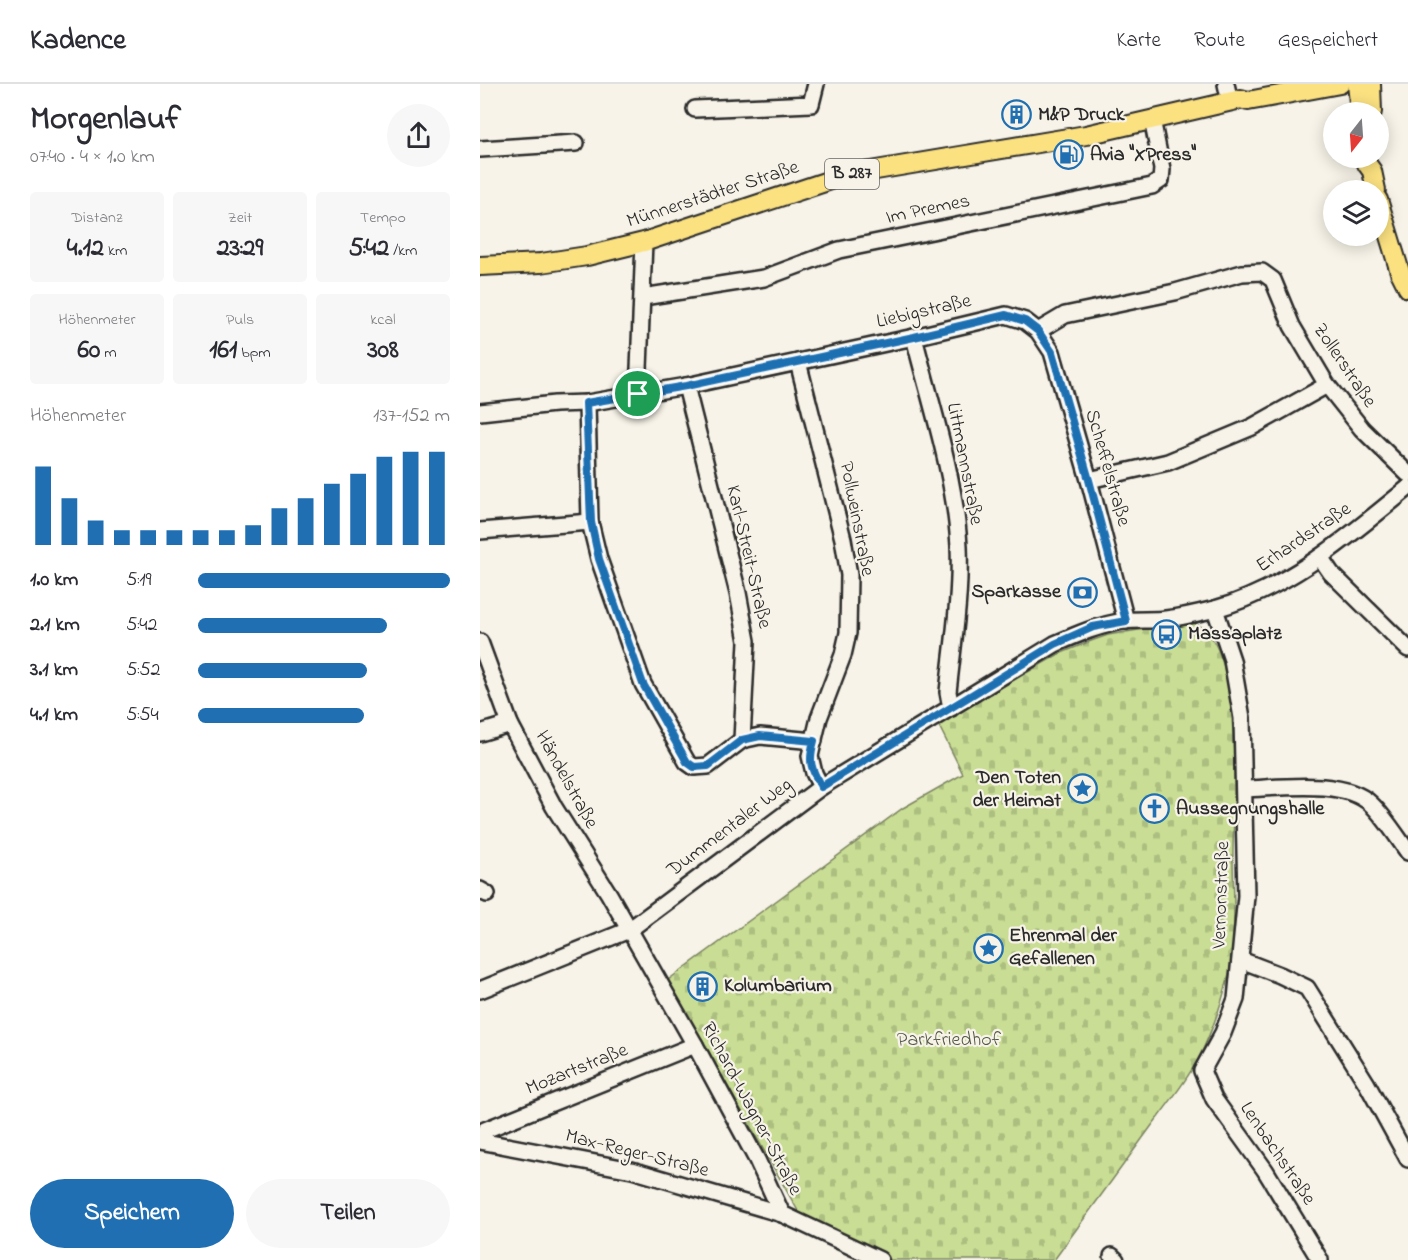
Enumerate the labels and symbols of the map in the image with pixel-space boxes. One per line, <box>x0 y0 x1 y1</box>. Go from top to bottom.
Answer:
building icon: M&P Druck <box>1001 99 1033 131</box>
place label: M&P Druck <box>1038 101 1126 130</box>
north arrow <box>1323 102 1389 168</box>
fuel station icon: Avia "XPress" <box>1053 139 1085 171</box>
place label: Avia "XPress" <box>1090 141 1197 170</box>
street label: Münnerstädter Straße <box>623 153 803 237</box>
road number: B 287 <box>825 159 879 189</box>
street label: Im Premes <box>883 187 973 233</box>
street label: Liebigstraße <box>874 287 975 338</box>
street label: Zollerstraße <box>1305 318 1383 414</box>
pin <box>612 368 663 419</box>
street label: Littmannstraße <box>938 400 990 528</box>
street label: Scheffelstraße <box>1076 406 1138 530</box>
street label: Pollweinstraße <box>831 459 881 579</box>
street label: Karl-Streit-Straße <box>717 483 779 631</box>
street label: Erhardstraße <box>1251 495 1357 581</box>
bank icon: Sparkasse <box>1066 576 1098 608</box>
place label: Sparkasse <box>971 578 1062 607</box>
bus stop icon: Massaplatz <box>1151 618 1183 650</box>
place label: Massaplatz <box>1188 620 1282 649</box>
street label: Händelstraße <box>527 726 605 835</box>
place label: Den Toten der Heimat <box>972 764 1061 816</box>
street label: Dummentaler Weg <box>660 771 799 886</box>
place icon: Den Toten der Heimat <box>1066 773 1098 805</box>
church icon: Aussegnungshalle <box>1139 793 1171 825</box>
place label: Aussegnungshalle <box>1176 795 1325 825</box>
street label: Vernonstraße <box>1206 840 1238 950</box>
place label: Ehrenmal der Gefallenen <box>1009 922 1118 974</box>
place icon: Ehrenmal der Gefallenen <box>972 932 1004 964</box>
building icon: Kolumbarium <box>687 970 719 1002</box>
place label: Kolumbarium <box>724 972 832 1001</box>
street label: Richard-Wagner-Straße <box>692 1017 809 1201</box>
park label: Parkfriedhof <box>897 1026 1002 1055</box>
street label: Mozartstraße <box>522 1036 633 1104</box>
street label: Lenbachstraße <box>1232 1096 1322 1212</box>
street label: Max-Reger-Straße <box>562 1122 712 1187</box>

